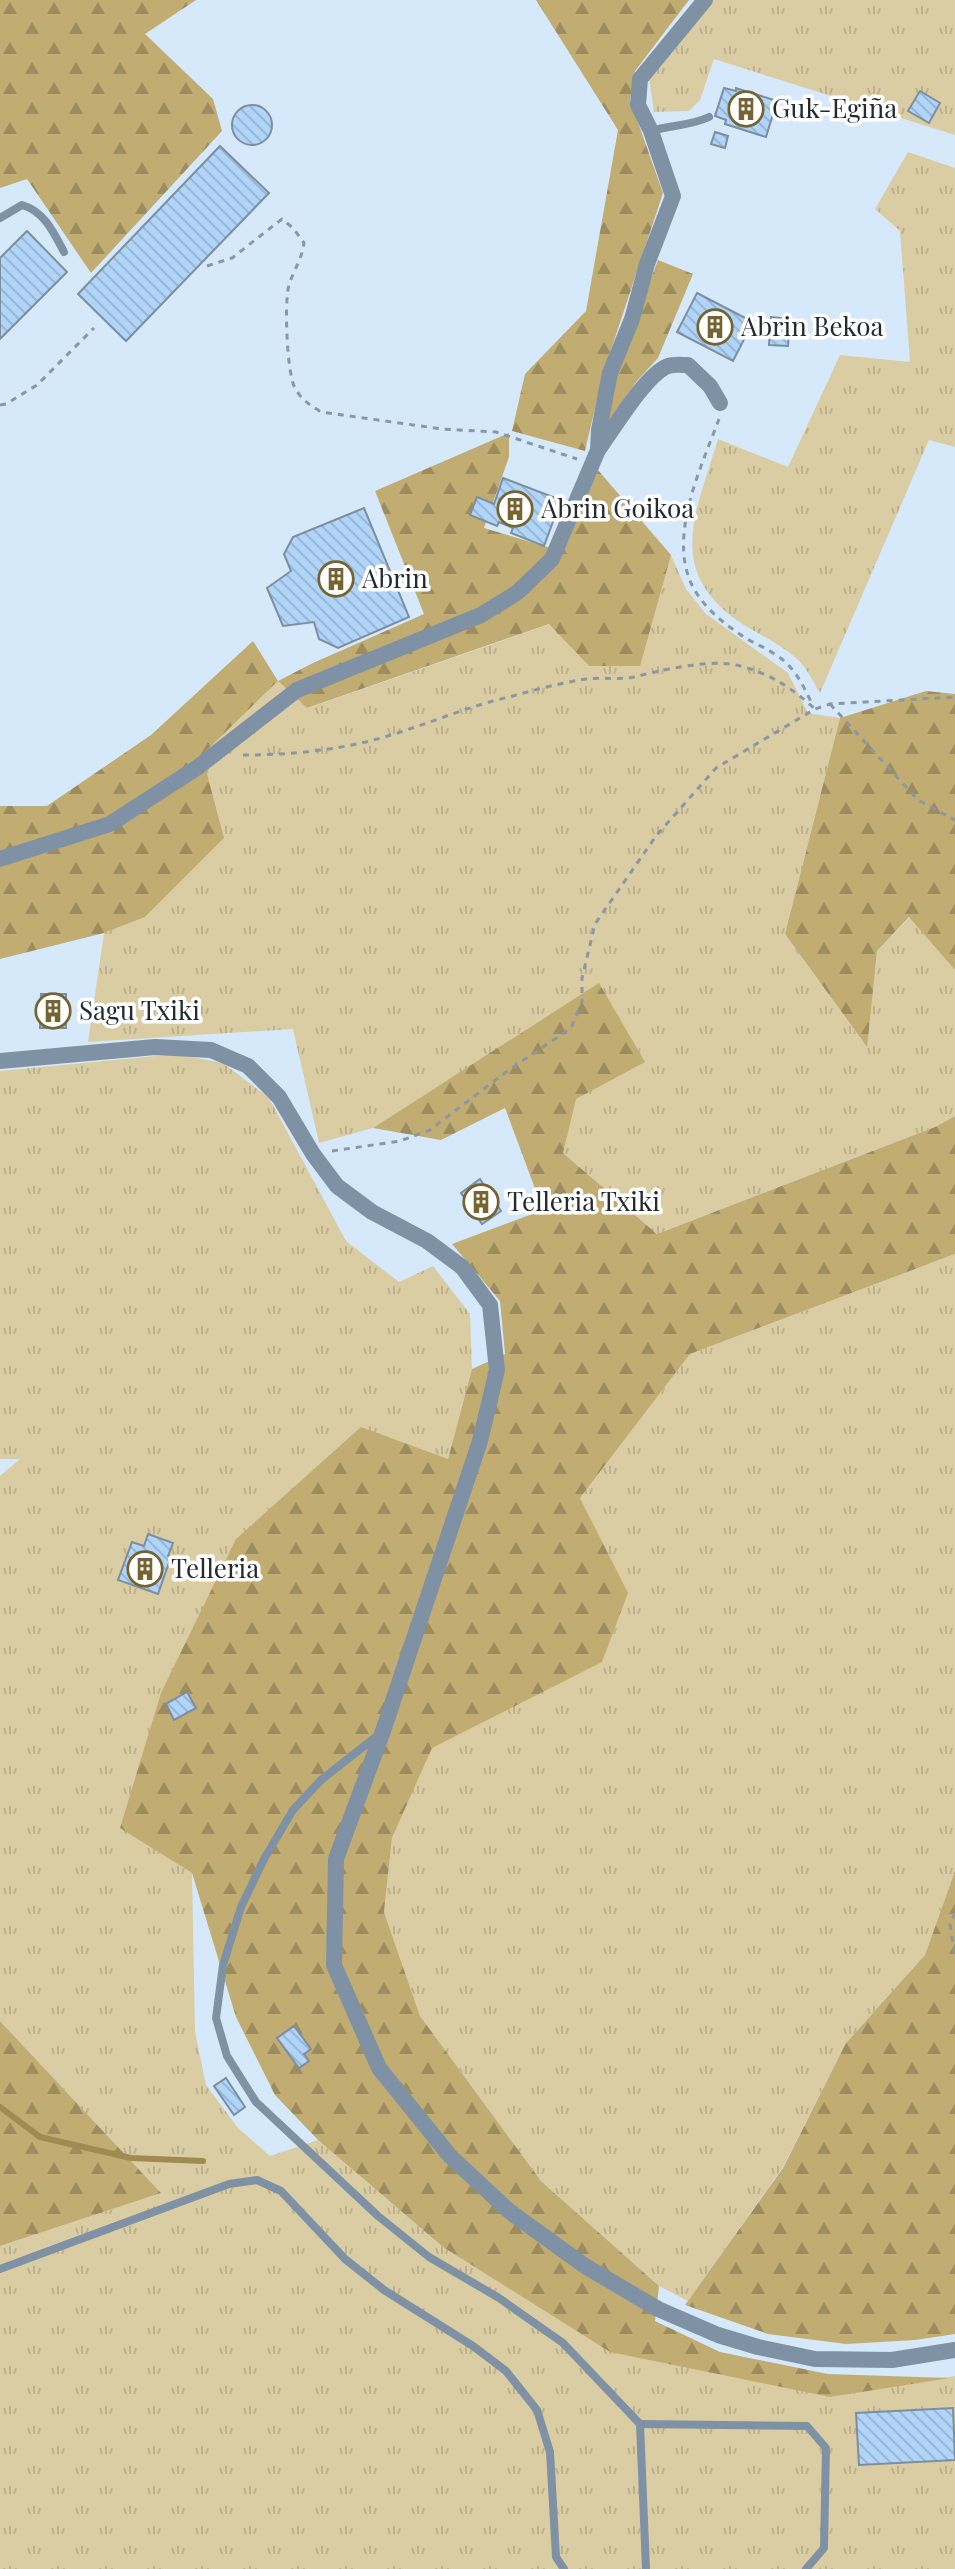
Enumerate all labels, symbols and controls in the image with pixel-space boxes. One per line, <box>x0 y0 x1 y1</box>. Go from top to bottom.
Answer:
building icon: Guk-Egiña <box>727 90 765 128</box>
place label: Guk-Egiña <box>772 90 897 125</box>
building icon: Abrin Bekoa <box>696 308 734 346</box>
place label: Abrin Bekoa <box>740 308 883 343</box>
building icon: Abrin Goikoa <box>496 490 534 528</box>
place label: Abrin Goikoa <box>540 490 694 525</box>
building icon: Abrin <box>317 560 355 598</box>
place label: Abrin <box>361 560 428 595</box>
building icon: Sagu Txiki <box>34 992 72 1030</box>
place label: Sagu Txiki <box>79 992 200 1027</box>
building icon: Telleria Txiki <box>462 1183 500 1221</box>
place label: Telleria Txiki <box>507 1183 660 1218</box>
building icon: Telleria <box>126 1550 164 1588</box>
place label: Telleria <box>171 1550 259 1585</box>

